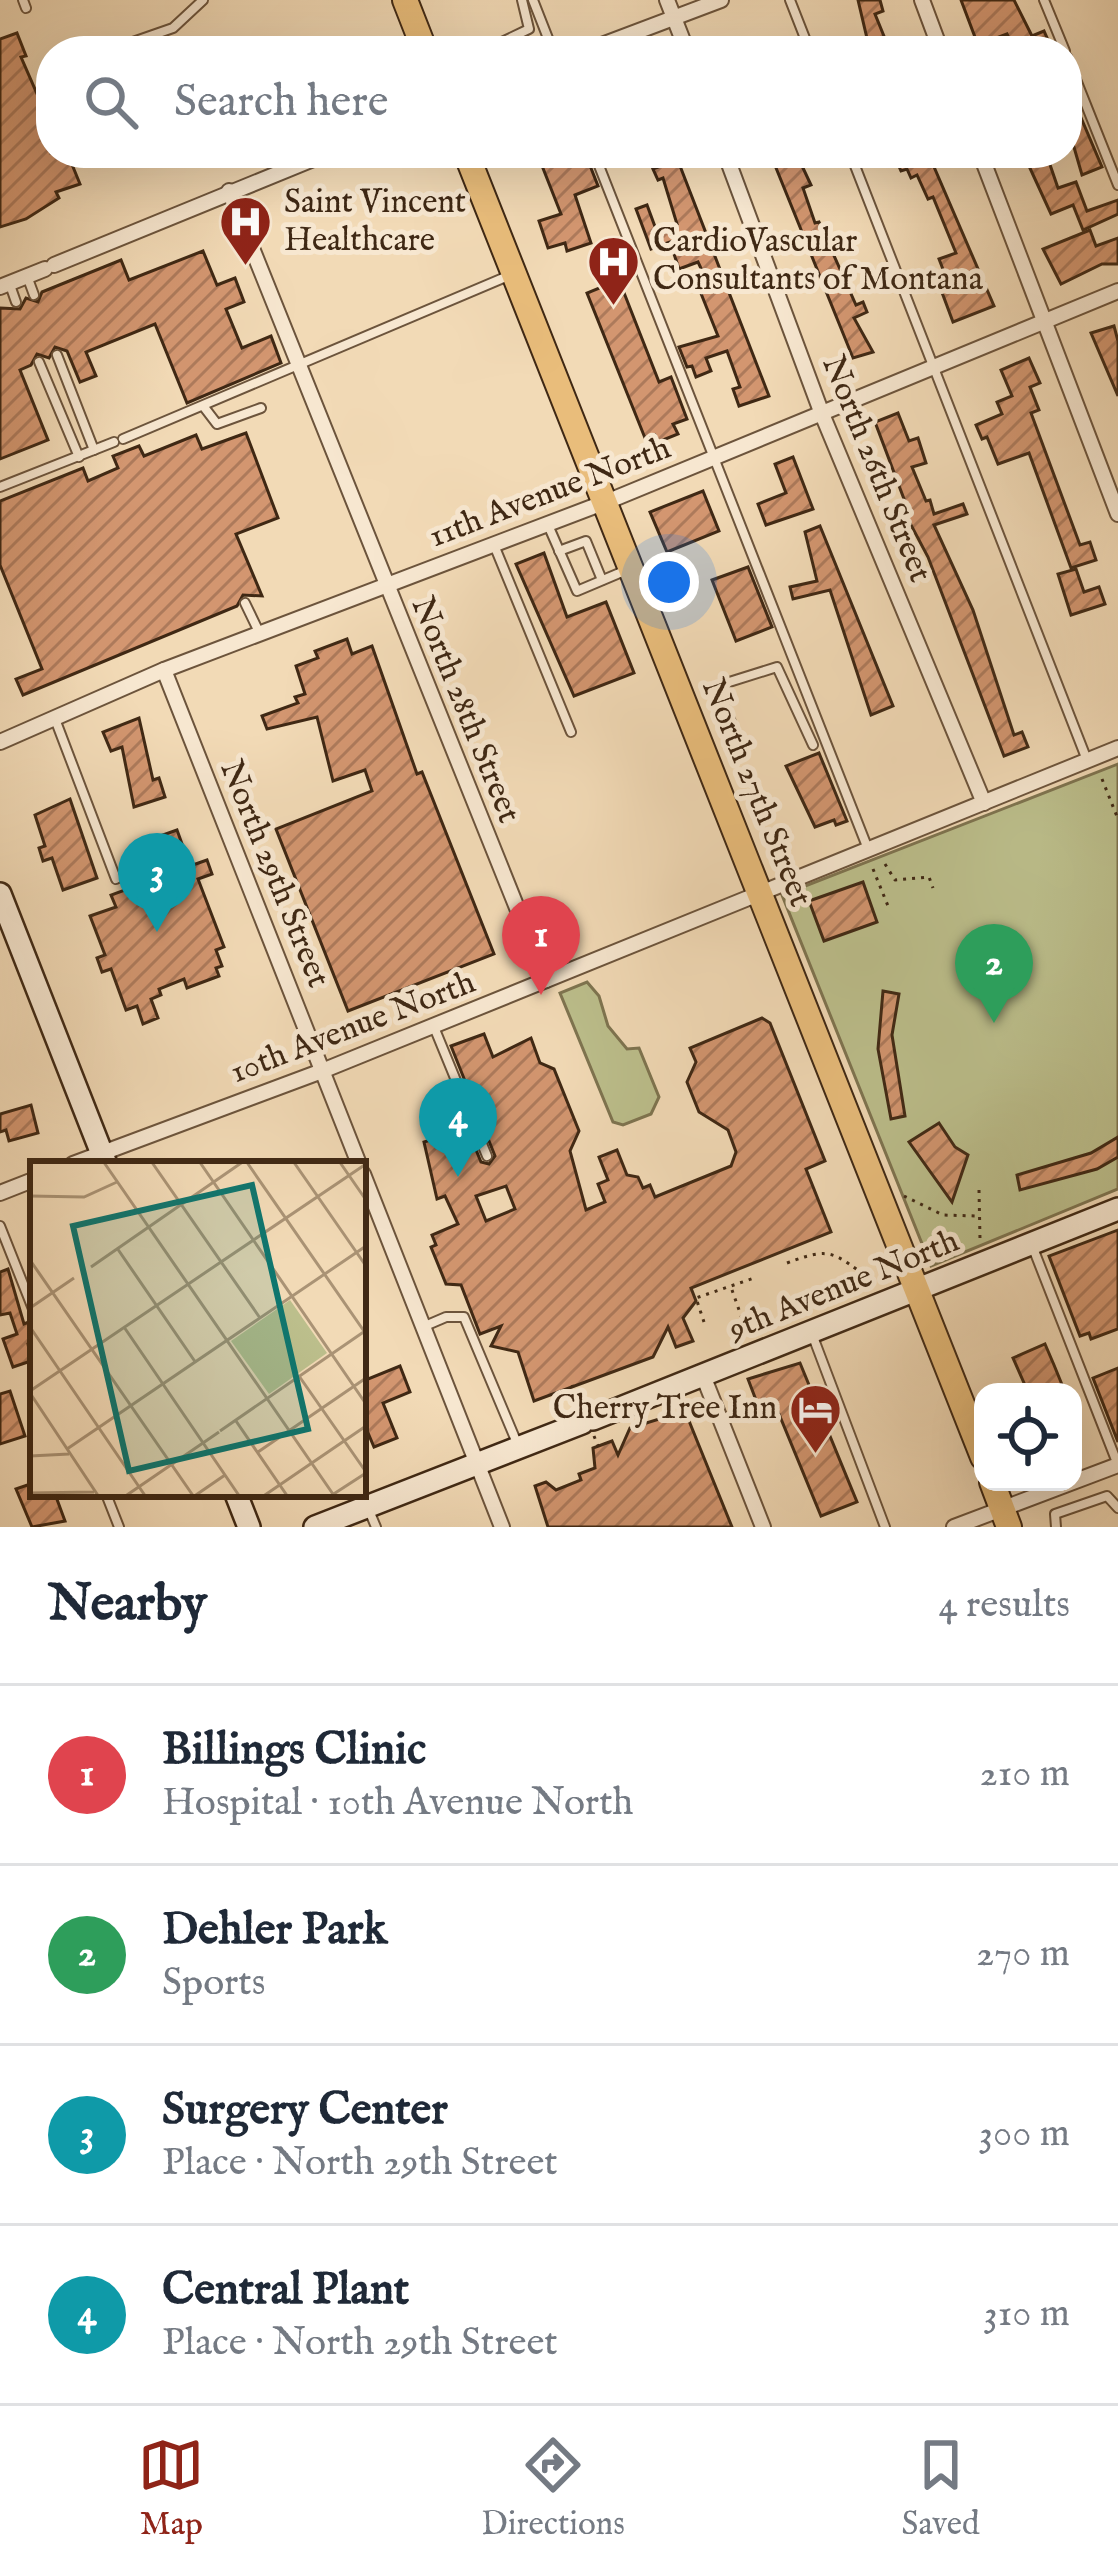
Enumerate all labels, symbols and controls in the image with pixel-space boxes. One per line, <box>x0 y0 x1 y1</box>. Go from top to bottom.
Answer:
search box <box>36 36 1082 168</box>
icon: search <box>78 69 144 135</box>
text: Search here <box>174 74 388 131</box>
place label: Saint Vincent Healthcare <box>284 182 466 262</box>
hospital icon: Saint Vincent Healthcare <box>217 194 273 268</box>
place label: CardioVascular Consultants of Montana <box>653 221 984 301</box>
hospital icon: CardioVascular Consultants of Montana <box>586 233 642 307</box>
street label: North 26th Street <box>811 349 941 589</box>
street label: 11th Avenue North <box>423 428 677 558</box>
your location <box>639 552 699 612</box>
street label: North 28th Street <box>401 591 529 829</box>
street label: North 27th Street <box>691 673 821 913</box>
street label: North 29th Street <box>209 754 339 994</box>
pin: 3 <box>118 833 196 932</box>
pin: 1 <box>502 896 580 995</box>
pin: 2 <box>955 924 1033 1023</box>
street label: 10th Avenue North <box>225 962 482 1094</box>
pin: 4 <box>419 1078 497 1177</box>
inset map <box>30 1161 366 1497</box>
street label: 9th Avenue North <box>722 1221 966 1352</box>
hotel icon: Cherry Tree Inn <box>788 1381 844 1455</box>
map controls <box>974 1383 1082 1491</box>
button: locate <box>974 1383 1082 1491</box>
place label: Cherry Tree Inn <box>553 1388 777 1430</box>
text: Nearby <box>48 1573 207 1638</box>
text: 4 results <box>938 1581 1070 1630</box>
text: Billings Clinic <box>162 1722 426 1779</box>
text: 1 <box>80 1750 94 1799</box>
text: 210 m <box>980 1750 1070 1799</box>
text: Hospital · 10th Avenue North <box>162 1779 633 1828</box>
text: Dehler Park <box>162 1902 387 1959</box>
text: 2 <box>78 1930 96 1979</box>
text: 270 m <box>976 1930 1070 1979</box>
text: Sports <box>162 1959 265 2008</box>
text: Surgery Center <box>162 2082 448 2139</box>
text: 3 <box>80 2110 94 2159</box>
text: 300 m <box>978 2110 1070 2159</box>
text: Place · North 29th Street <box>162 2139 558 2188</box>
text: Central Plant <box>162 2262 409 2319</box>
text: 4 <box>77 2290 97 2339</box>
text: 310 m <box>983 2290 1070 2339</box>
text: Place · North 29th Street <box>162 2319 558 2368</box>
tab: Map <box>138 2432 204 2546</box>
tab: Directions <box>481 2432 625 2546</box>
tab: Saved <box>902 2432 980 2546</box>

